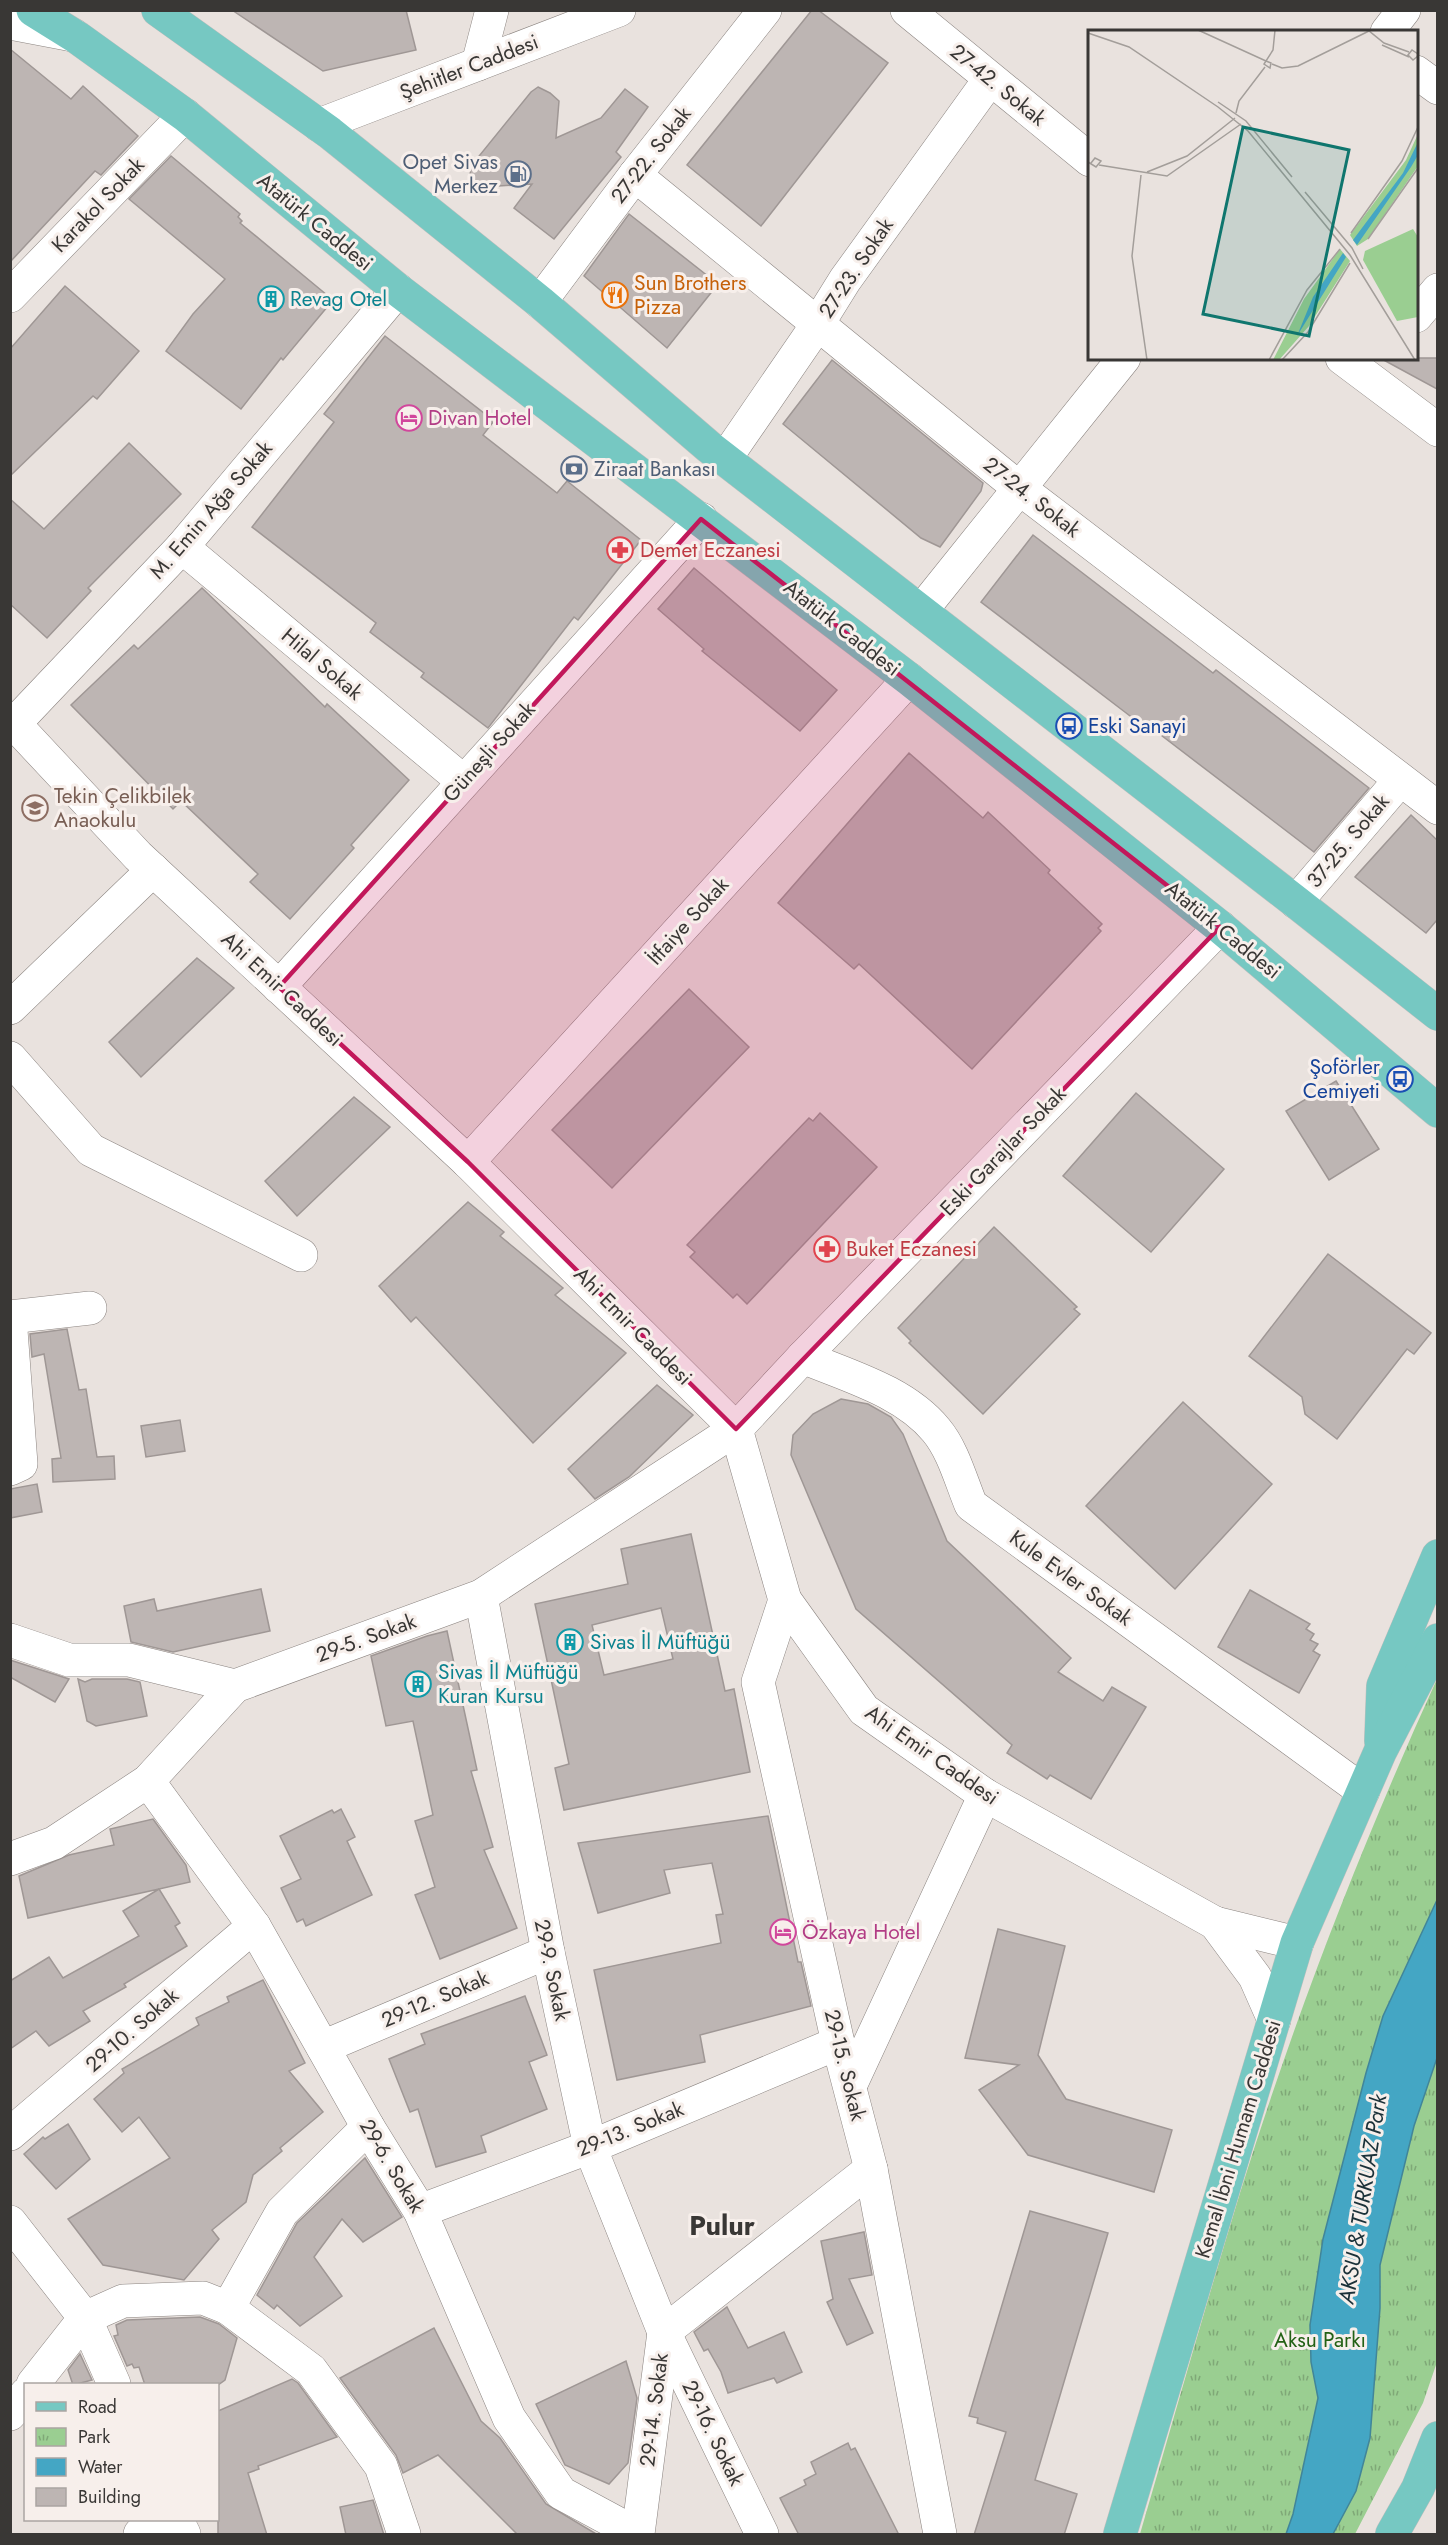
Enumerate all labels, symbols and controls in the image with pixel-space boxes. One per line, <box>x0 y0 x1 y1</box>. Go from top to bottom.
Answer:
street label: Şehitler Caddesi <box>395 27 543 107</box>
inset map <box>1088 30 1418 360</box>
street label: 27-42. Sokak <box>944 37 1053 134</box>
street label: 27-22. Sokak <box>604 100 699 210</box>
place label: Opet Sivas Merkez <box>403 147 498 201</box>
street label: Karakol Sokak <box>45 150 152 259</box>
fuel station icon: Opet Sivas Merkez <box>503 159 533 189</box>
street label: Atatürk Caddesi <box>251 166 379 278</box>
street label: 27-23. Sokak <box>812 211 901 324</box>
place label: Sun Brothers Pizza <box>634 268 746 322</box>
restaurant icon: Sun Brothers Pizza <box>600 280 630 310</box>
building icon: Revag Otel <box>256 284 286 314</box>
place label: Revag Otel <box>290 284 387 314</box>
hotel icon: Divan Hotel <box>394 403 424 433</box>
place label: Divan Hotel <box>428 403 532 433</box>
street label: M. Emin Ağa Sokak <box>143 434 280 586</box>
street label: 27-24. Sokak <box>977 450 1087 545</box>
bank icon: Ziraat Bankası <box>559 454 589 484</box>
place label: Ziraat Bankası <box>594 454 716 484</box>
pharmacy icon: Demet Eczanesi <box>605 535 635 565</box>
place label: Demet Eczanesi <box>640 535 781 565</box>
street label: Atatürk Caddesi <box>777 573 907 683</box>
street label: Hilal Sokak <box>275 621 370 708</box>
street label: Güneşli Sokak <box>436 695 543 809</box>
bus stop icon: Eski Sanayi <box>1054 711 1084 741</box>
place label: Eski Sanayi <box>1088 711 1186 741</box>
place label: Tekin Çelikbilek Anaokulu <box>54 781 192 835</box>
street label: 37-25. Sokak <box>1300 787 1397 895</box>
school or university icon: Tekin Çelikbilek Anaokulu <box>20 793 50 823</box>
street label: İtfaiye Sokak <box>640 870 736 972</box>
street label: Atatürk Caddesi <box>1159 874 1287 986</box>
street label: Ahi Emir Caddesi <box>214 925 350 1053</box>
place label: Şoförler Cemiyeti <box>1303 1052 1381 1106</box>
bus stop icon: Şoförler Cemiyeti <box>1385 1064 1415 1094</box>
street label: Eski Garajlar Sokak <box>933 1079 1073 1223</box>
pharmacy icon: Buket Eczanesi <box>812 1234 842 1264</box>
place label: Buket Eczanesi <box>846 1234 977 1264</box>
street label: Ahi Emir Caddesi <box>567 1260 699 1392</box>
street label: Kule Evler Sokak <box>1003 1523 1139 1633</box>
street label: 29-5. Sokak <box>312 1606 421 1670</box>
building icon: Sivas İl Müftüğü <box>555 1627 585 1657</box>
place label: Sivas İl Müftüğü <box>590 1627 730 1657</box>
place label: Sivas İl Müftüğü Kuran Kursu <box>438 1657 578 1711</box>
building icon: Sivas İl Müftüğü Kuran Kursu <box>403 1669 433 1699</box>
street label: Ahi Emir Caddesi <box>859 1698 1005 1812</box>
street label: 29-9. Sokak <box>527 1916 578 2024</box>
hotel icon: Özkaya Hotel <box>768 1917 798 1947</box>
place label: Özkaya Hotel <box>802 1917 920 1947</box>
street label: 29-12. Sokak <box>377 1963 494 2035</box>
street label: 29-10. Sokak <box>79 1981 186 2079</box>
street label: 29-15. Sokak <box>817 2006 874 2125</box>
street label: Kemal İbni Humam Caddesi <box>1187 2016 1289 2262</box>
water label: AKSU & TURKUAZ Park <box>1329 2090 1395 2307</box>
street label: 29-13. Sokak <box>572 2094 689 2164</box>
street label: 29-6. Sokak <box>352 2113 432 2219</box>
district label: Pulur <box>689 2206 755 2245</box>
park label: Aksu Parkı <box>1274 2325 1366 2355</box>
street label: 29-14. Sokak <box>632 2351 676 2469</box>
street label: 29-16. Sokak <box>674 2375 752 2492</box>
legend <box>24 2383 219 2521</box>
text: Road <box>78 2394 117 2420</box>
text: Park <box>78 2424 110 2450</box>
text: Water <box>78 2454 123 2480</box>
text: Building <box>78 2484 141 2510</box>

